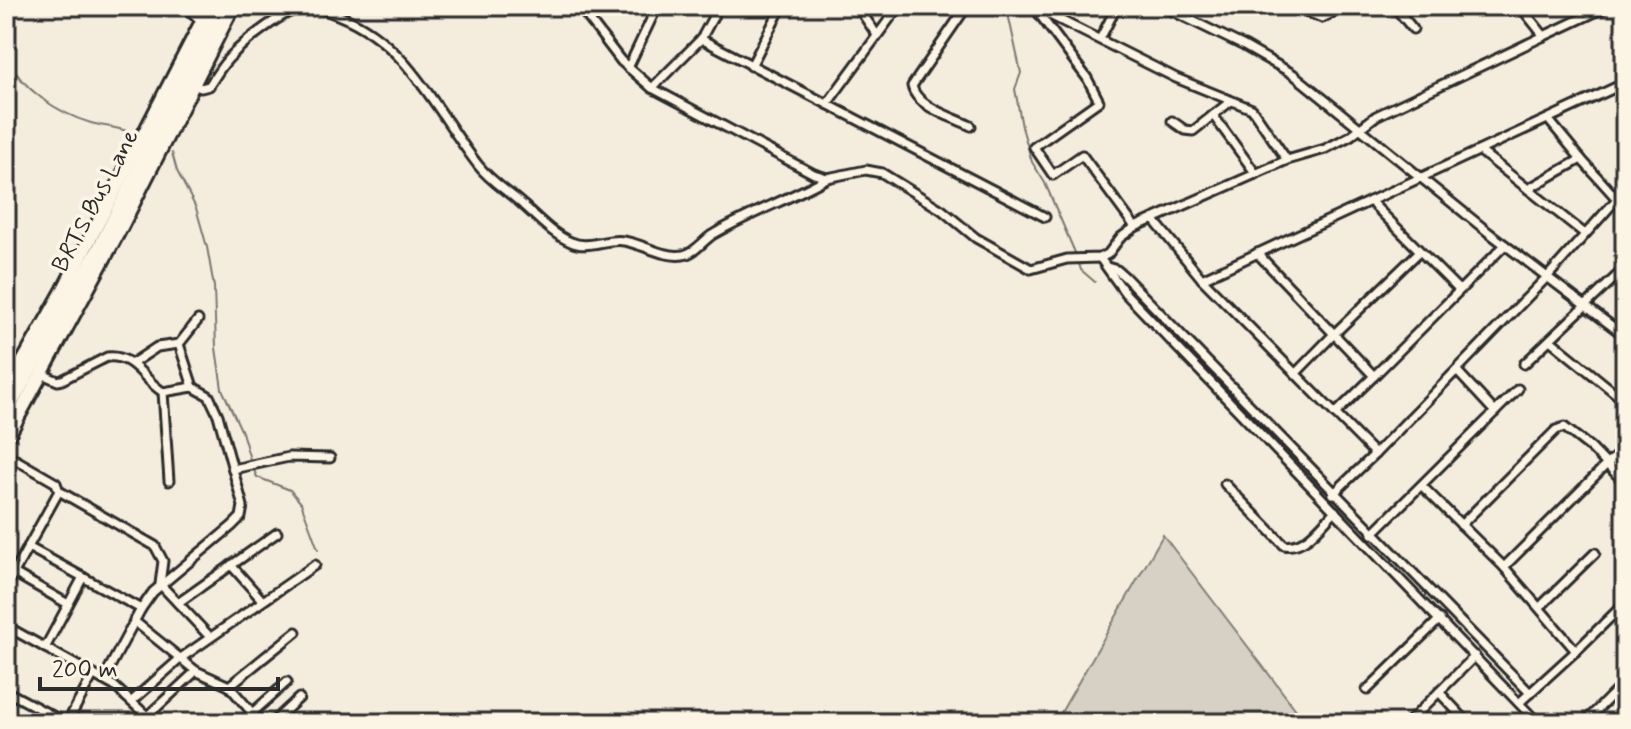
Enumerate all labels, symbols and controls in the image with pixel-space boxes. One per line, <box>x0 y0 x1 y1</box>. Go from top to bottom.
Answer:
street label: BRTS Bus Lane <box>45 124 147 278</box>
scale bar <box>40 641 278 691</box>
text: 200 m <box>52 655 118 686</box>

